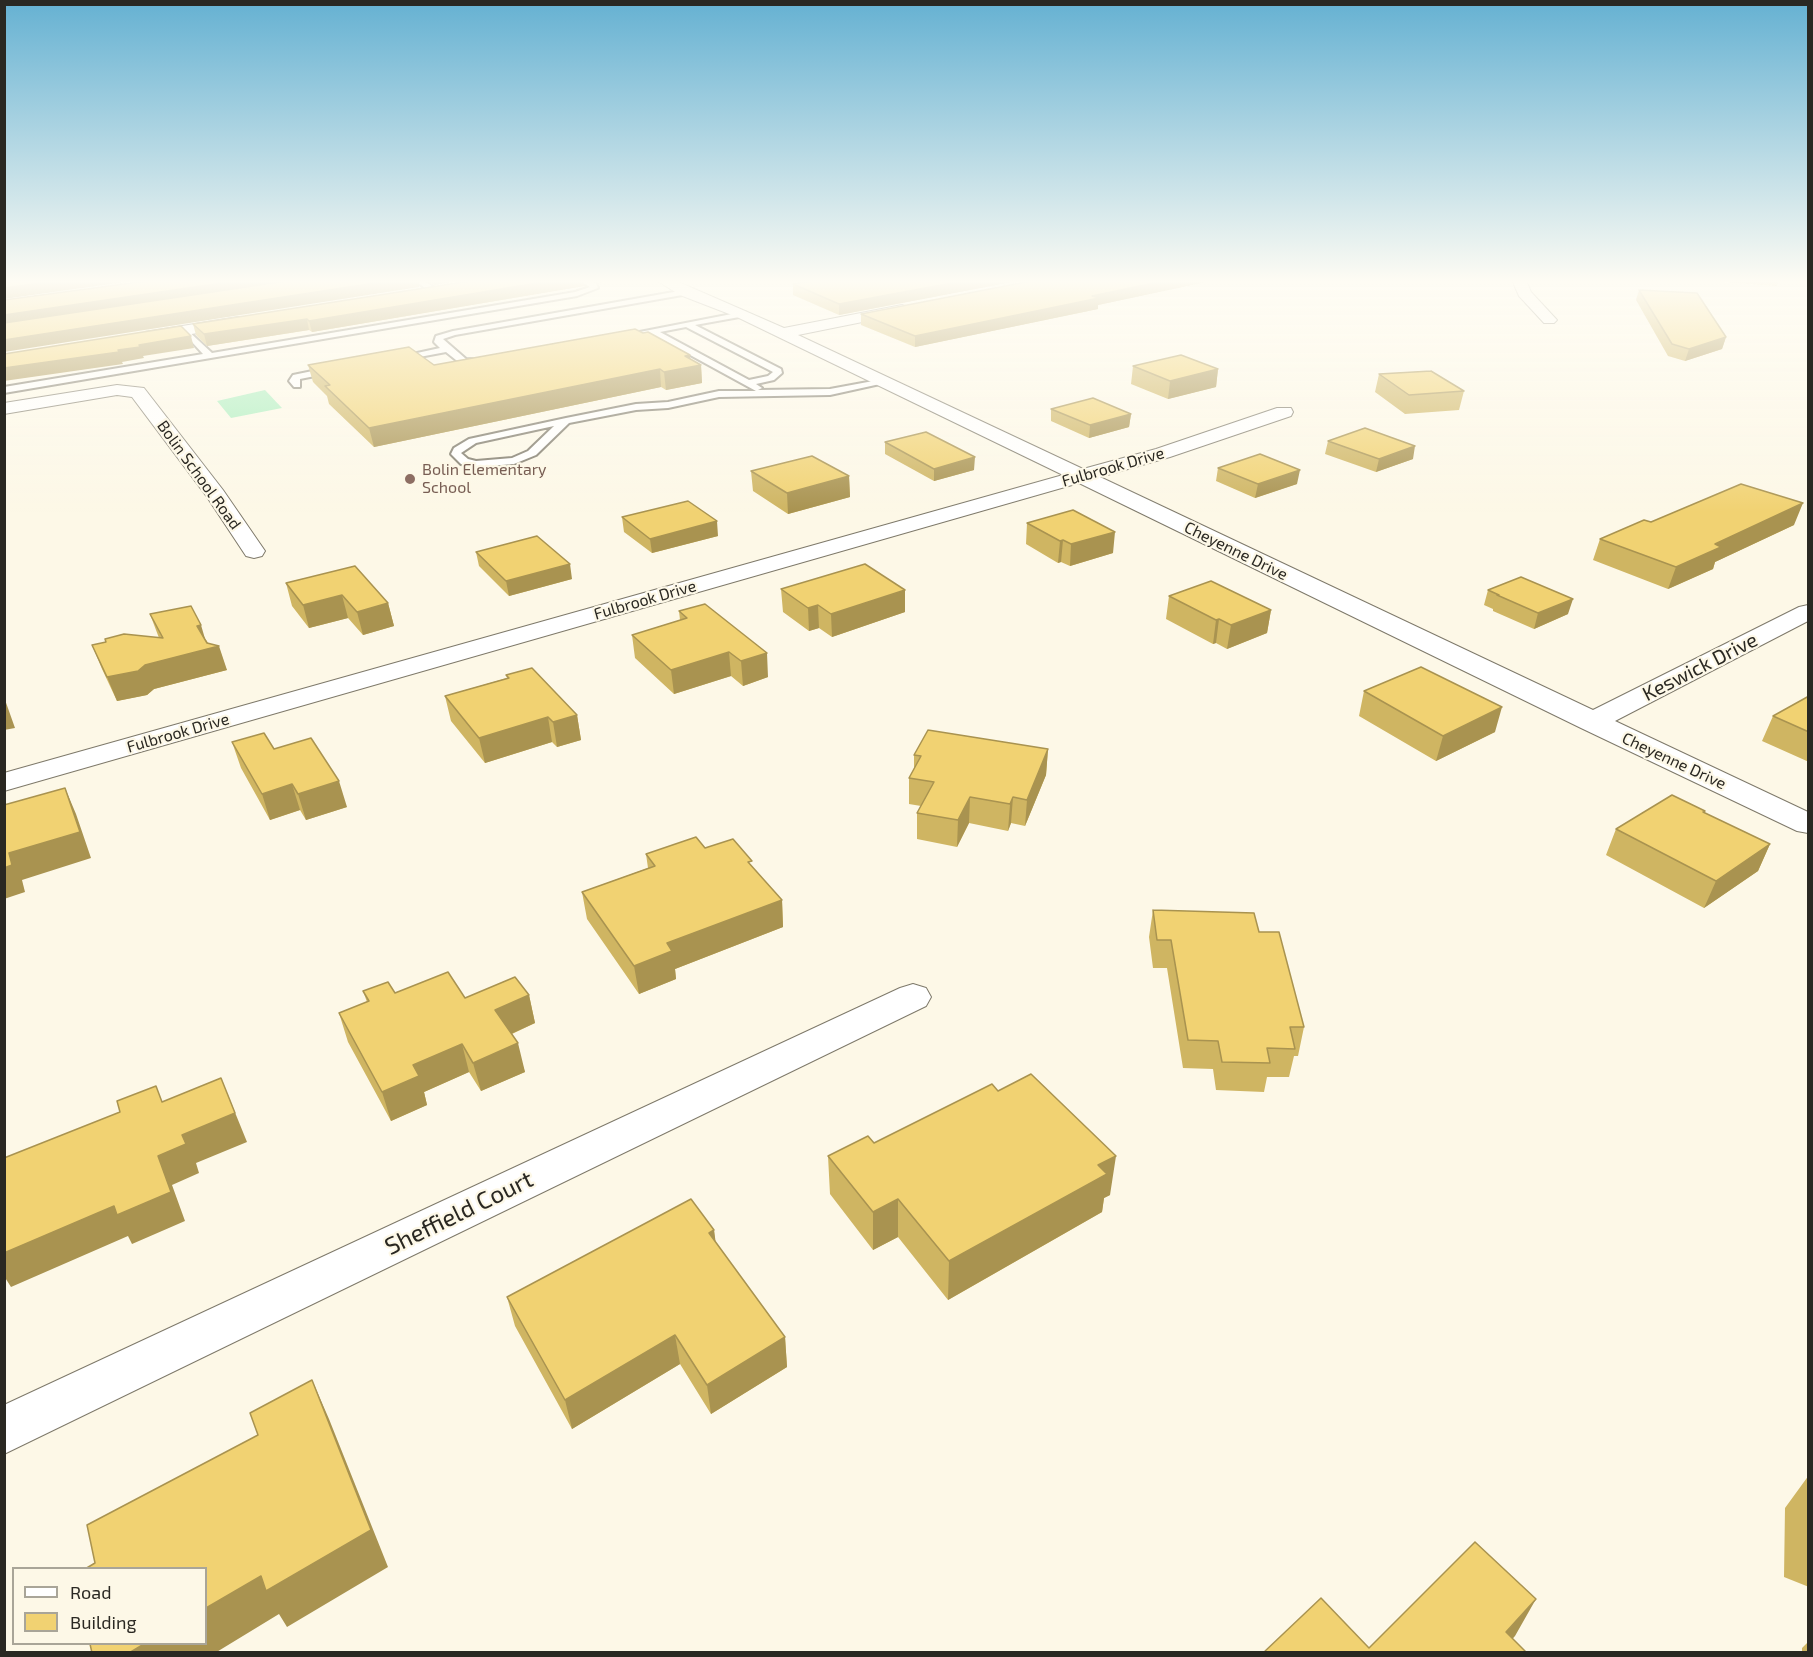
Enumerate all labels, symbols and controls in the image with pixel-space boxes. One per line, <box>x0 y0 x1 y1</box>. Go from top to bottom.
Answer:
street label: Bolin School Road <box>153 417 245 533</box>
street label: Fulbrook Drive <box>1060 443 1166 491</box>
place label: Bolin Elementary School <box>422 460 547 498</box>
marker: Bolin Elementary School <box>403 472 417 486</box>
street label: Cheyenne Drive <box>1181 518 1291 584</box>
street label: Fulbrook Drive <box>592 576 698 624</box>
street label: Keswick Drive <box>1639 628 1761 706</box>
street label: Fulbrook Drive <box>125 709 231 757</box>
street label: Cheyenne Drive <box>1619 728 1729 794</box>
street label: Sheffield Court <box>380 1165 538 1261</box>
legend <box>12 1567 207 1645</box>
text: Road <box>70 1581 111 1603</box>
text: Building <box>70 1611 137 1633</box>

